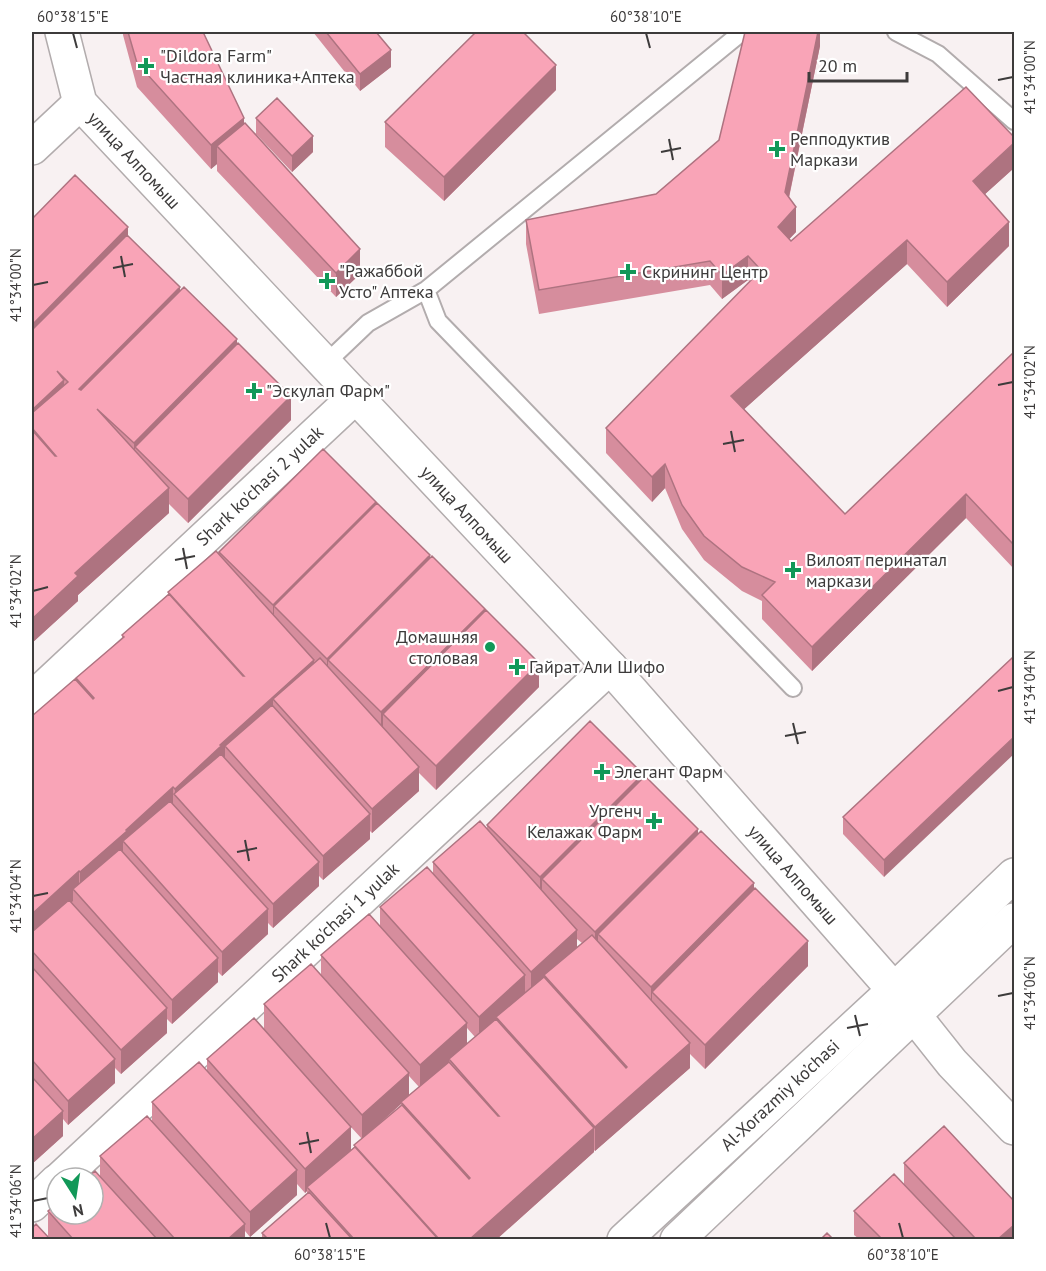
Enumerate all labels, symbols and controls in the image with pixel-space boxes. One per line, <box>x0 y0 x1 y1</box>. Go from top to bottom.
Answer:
text: 60°38'15"E <box>37 7 109 26</box>
text: 60°38'10"E <box>610 7 682 26</box>
text: 41°34'00"N <box>1020 40 1039 114</box>
place label: "Dildora Farm" Частная клиника+Аптека <box>160 44 355 88</box>
scale bar <box>809 45 906 83</box>
text: 20 m <box>818 54 857 77</box>
marker: "Dildora Farm" Частная клиника+Аптека <box>137 57 155 75</box>
street label: улица Алпомыш <box>83 106 186 214</box>
place label: Репподуктив Маркази <box>790 127 890 171</box>
marker: Репподуктив Маркази <box>768 140 786 158</box>
text: 41°34'00"N <box>6 248 25 322</box>
place label: "Ражаббой Усто" Аптека <box>339 259 434 303</box>
place label: Скрининг Центр <box>642 260 768 283</box>
marker: Скрининг Центр <box>619 263 637 281</box>
marker: "Ражаббой Усто" Аптека <box>320 274 334 288</box>
text: 41°34'02"N <box>1020 345 1039 419</box>
place label: "Эскулап Фарм" <box>266 379 390 402</box>
marker: "Эскулап Фарм" <box>247 384 261 398</box>
street label: Shark ko'chasi 2 yulak <box>191 420 328 551</box>
street label: улица Алпомыш <box>416 461 519 568</box>
place label: Вилоят перинатал маркази <box>806 548 947 592</box>
text: 41°34'02"N <box>6 554 25 628</box>
marker: Вилоят перинатал маркази <box>784 561 802 579</box>
place label: Домашняя столовая <box>396 625 478 669</box>
marker: Домашняя столовая <box>483 640 497 654</box>
text: 41°34'04"N <box>1020 650 1039 724</box>
place label: Гайрат Али Шифо <box>529 655 665 678</box>
marker: Гайрат Али Шифо <box>510 660 524 674</box>
place label: Элегант Фарм <box>614 760 723 783</box>
marker: Элегант Фарм <box>595 765 609 779</box>
place label: Ургенч Келажак Фарм <box>527 799 642 843</box>
marker: Ургенч Келажак Фарм <box>647 814 661 828</box>
street label: улица Алпомыш <box>743 820 843 929</box>
street label: Shark ko'chasi 1 yulak <box>267 857 404 987</box>
text: 41°34'04"N <box>6 859 25 933</box>
text: 41°34'06"N <box>1020 956 1039 1030</box>
street label: Al-Xorazmiy ko’chasi <box>716 1034 844 1156</box>
text: 41°34'06"N <box>6 1164 25 1238</box>
north arrow <box>45 1166 105 1226</box>
text: N <box>71 1200 85 1222</box>
text: 60°38'15"E <box>294 1245 366 1264</box>
text: 60°38'10"E <box>867 1245 939 1264</box>

